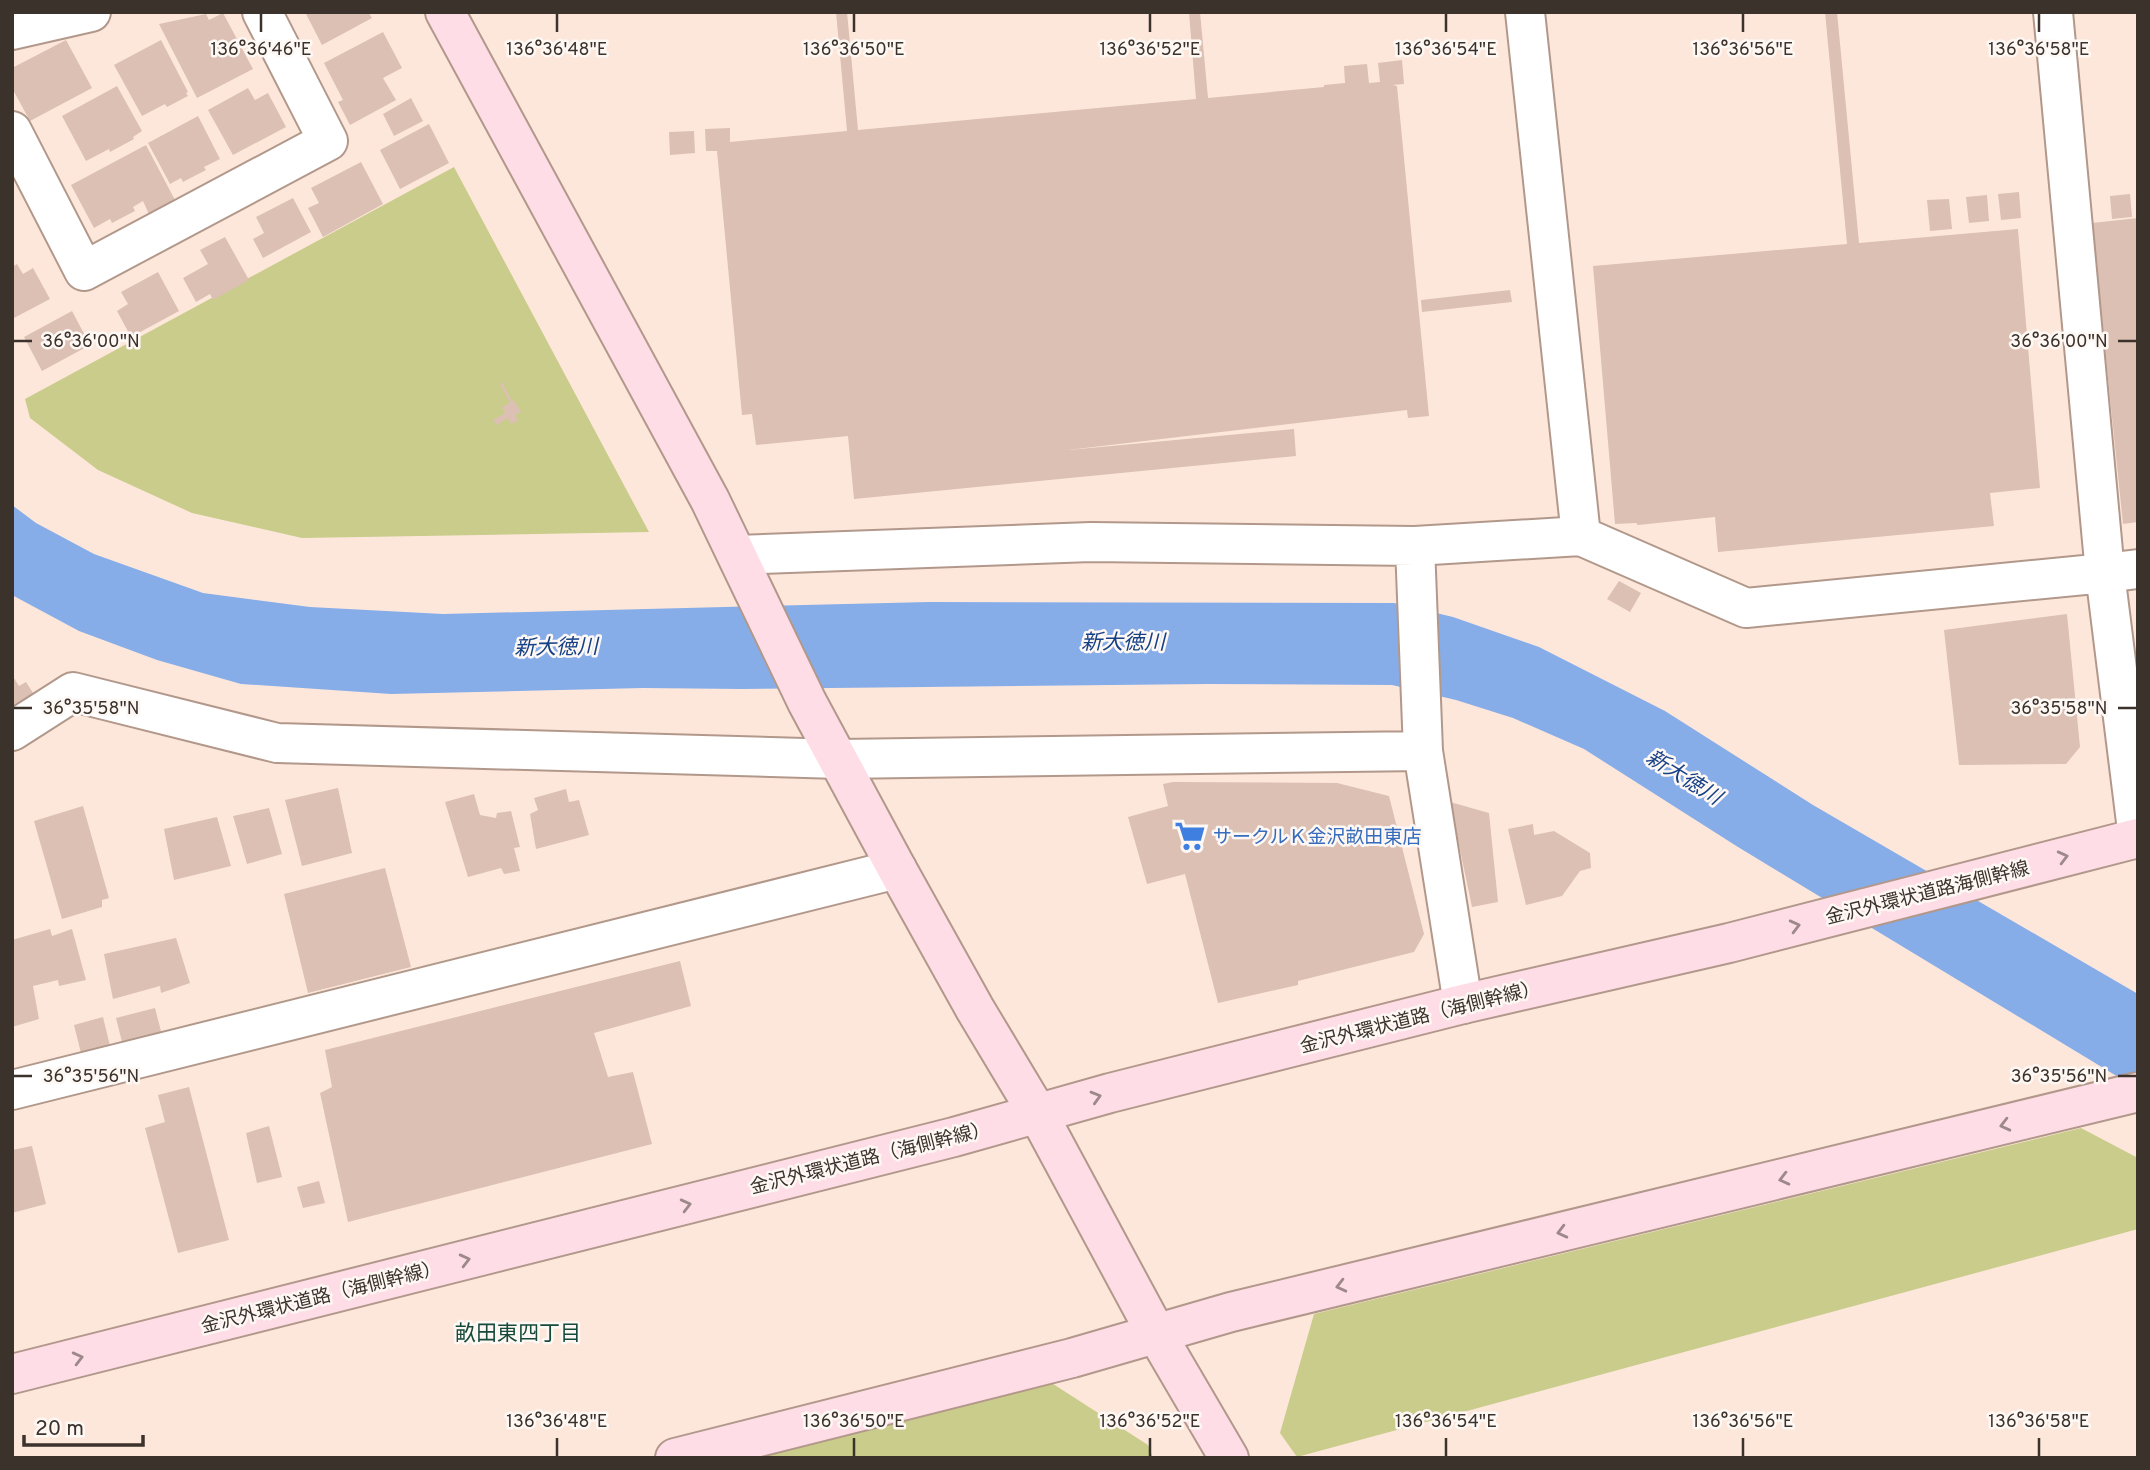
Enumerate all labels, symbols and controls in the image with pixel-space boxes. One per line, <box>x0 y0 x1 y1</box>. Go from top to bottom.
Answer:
text: 136°36'46"E <box>210 39 312 62</box>
text: 136°36'48"E <box>506 39 608 62</box>
text: 136°36'50"E <box>803 39 905 62</box>
text: 136°36'52"E <box>1099 39 1201 62</box>
text: 136°36'54"E <box>1395 39 1497 62</box>
text: 136°36'56"E <box>1692 39 1794 62</box>
text: 136°36'58"E <box>1988 39 2090 62</box>
text: 36°36'00"N <box>42 331 140 354</box>
text: 36°36'00"N <box>2010 331 2108 354</box>
water label: 新大徳川 <box>1081 630 1167 657</box>
water label: 新大徳川 <box>514 634 600 663</box>
text: 36°35'58"N <box>43 698 140 721</box>
text: 36°35'58"N <box>2011 698 2108 721</box>
water label: 新大徳川 <box>1640 745 1728 813</box>
supermarket icon: サークルＫ金沢畝田東店 <box>1173 819 1207 853</box>
place label: サークルＫ金沢畝田東店 <box>1213 826 1421 850</box>
one-way arrow <box>2057 851 2069 865</box>
street label: 金沢外環状道路海側幹線 <box>1823 857 2032 931</box>
one-way arrow <box>1789 919 1801 934</box>
street label: 金沢外環状道路（海側幹線） <box>1298 976 1543 1059</box>
text: 36°35'56"N <box>43 1066 139 1089</box>
text: 36°35'56"N <box>2011 1066 2107 1089</box>
one-way arrow <box>1089 1091 1101 1106</box>
street label: 金沢外環状道路（海側幹線） <box>748 1117 993 1200</box>
one-way arrow <box>1999 1117 2011 1131</box>
one-way arrow <box>1778 1171 1790 1185</box>
one-way arrow <box>680 1199 692 1213</box>
one-way arrow <box>1556 1224 1568 1238</box>
one-way arrow <box>459 1254 471 1268</box>
street label: 金沢外環状道路（海側幹線） <box>199 1256 444 1339</box>
one-way arrow <box>1335 1278 1347 1292</box>
district label: 畝田東四丁目 <box>455 1321 581 1348</box>
one-way arrow <box>72 1352 84 1366</box>
scale bar <box>24 1404 144 1448</box>
text: 136°36'48"E <box>506 1411 608 1434</box>
text: 136°36'50"E <box>803 1411 905 1434</box>
text: 136°36'52"E <box>1099 1411 1201 1434</box>
text: 136°36'54"E <box>1395 1411 1497 1434</box>
text: 136°36'56"E <box>1692 1411 1794 1434</box>
text: 136°36'58"E <box>1988 1411 2090 1434</box>
text: 20 m <box>35 1416 84 1443</box>

